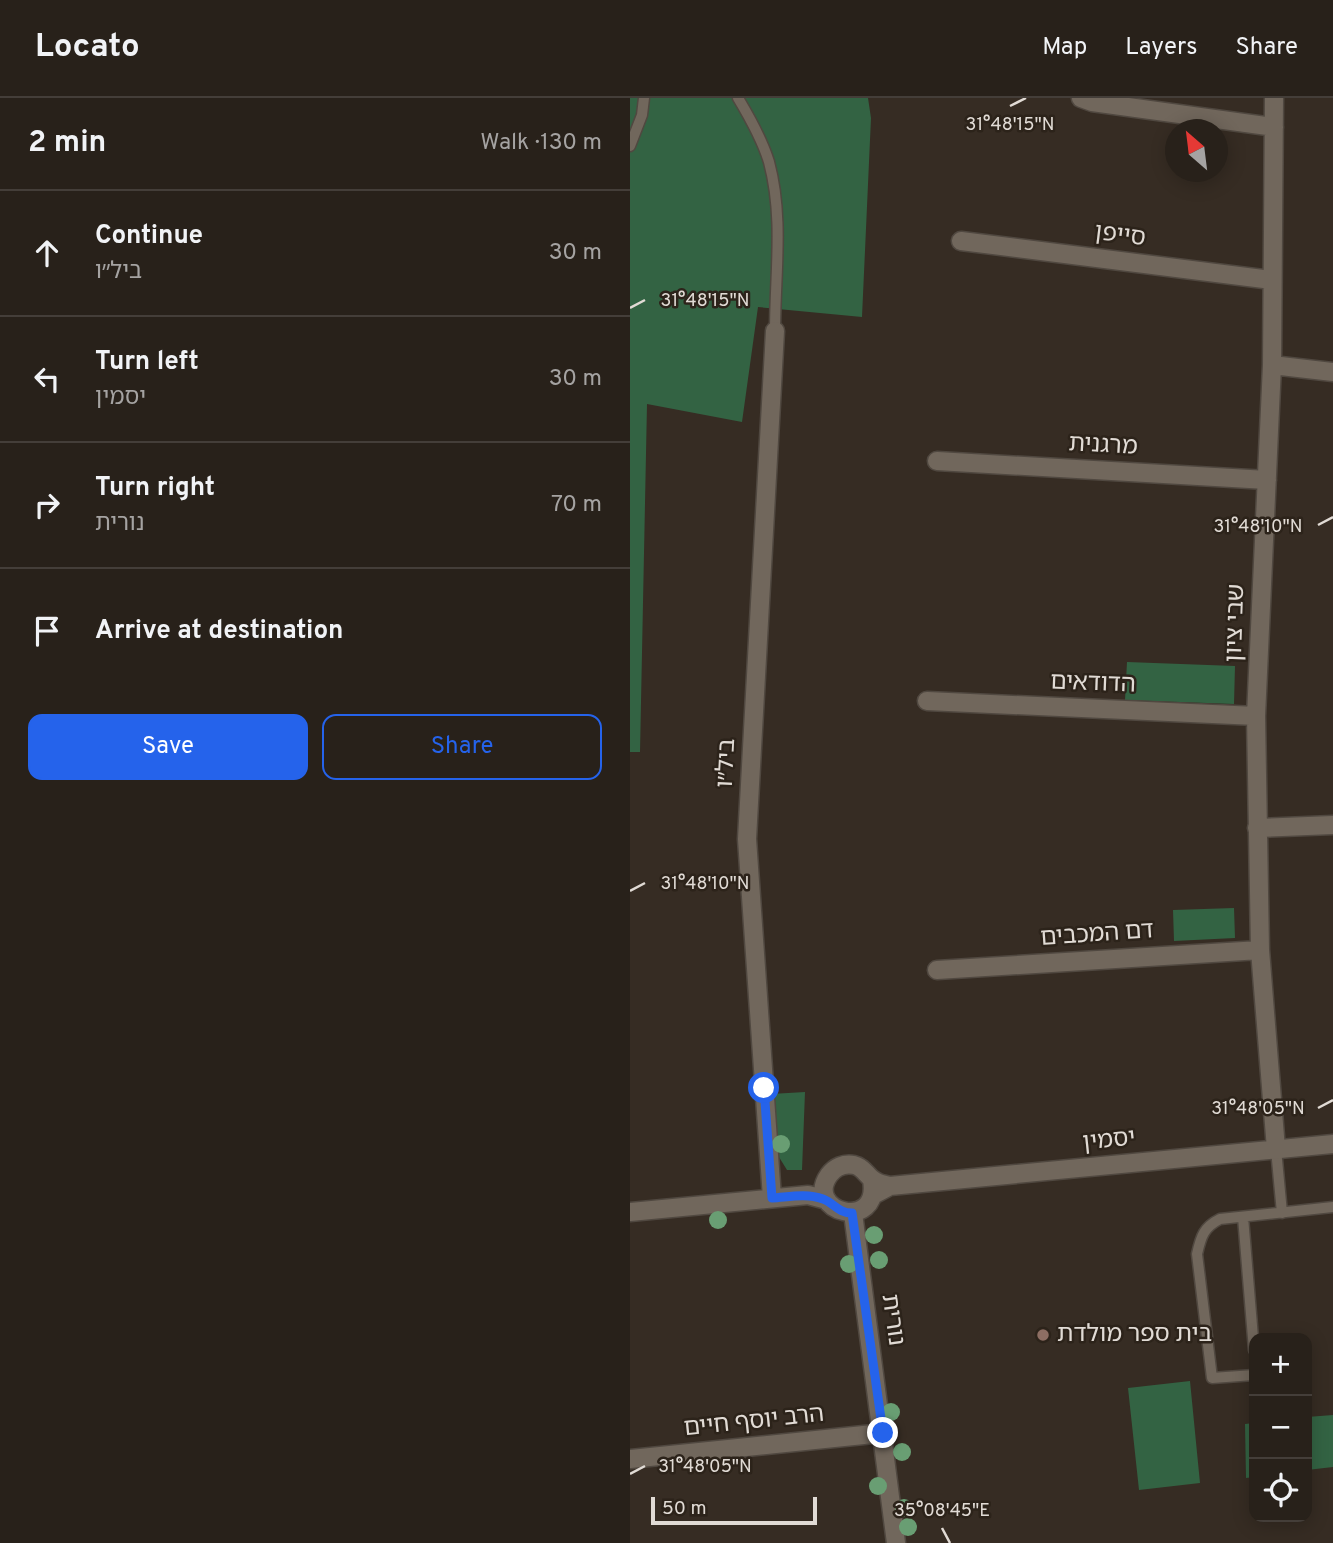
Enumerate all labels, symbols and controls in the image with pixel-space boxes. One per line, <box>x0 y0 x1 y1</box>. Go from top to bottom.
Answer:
text: Locato <box>35 27 140 69</box>
text: Map <box>1042 33 1087 63</box>
text: Layers <box>1125 33 1197 63</box>
text: Share <box>1235 33 1298 63</box>
text: 31°48'15"N <box>966 114 1054 137</box>
north arrow <box>1165 119 1228 182</box>
text: 2 min <box>28 125 106 162</box>
text: Walk · 130 m <box>480 129 602 158</box>
street label: סייפן <box>1093 218 1147 254</box>
text: Continue <box>95 220 203 253</box>
icon: ahead <box>28 234 66 272</box>
text: 30 m <box>549 239 602 268</box>
text: ביל״ו <box>95 258 142 287</box>
text: 31°48'15"N <box>661 290 749 313</box>
text: Turn left <box>95 346 199 379</box>
icon: left <box>28 360 66 398</box>
text: 30 m <box>549 365 602 394</box>
text: יסמין <box>95 384 146 413</box>
street label: מרגנית <box>1068 429 1138 463</box>
text: Turn right <box>95 472 215 505</box>
icon: right <box>28 486 66 524</box>
text: 70 m <box>551 491 602 520</box>
text: נורית <box>95 510 145 539</box>
text: 31°48'10"N <box>1213 516 1303 539</box>
street label: שבי ציון <box>1220 583 1252 663</box>
icon: arrive <box>28 612 66 650</box>
text: Arrive at destination <box>95 615 343 648</box>
street label: הדודאים <box>1050 668 1136 700</box>
button: Save <box>28 714 308 780</box>
button: Share <box>322 714 602 780</box>
street label: ביל״ו <box>711 738 743 788</box>
text: 31°48'10"N <box>660 873 750 896</box>
street label: דם המכבים <box>1039 916 1155 954</box>
route start <box>748 1072 779 1103</box>
text: 31°48'05"N <box>1211 1098 1305 1121</box>
street label: יסמין <box>1081 1123 1137 1159</box>
street label: נורית <box>874 1292 910 1348</box>
place label: בית ספר מולדת <box>1057 1320 1212 1350</box>
marker: בית ספר מולדת <box>1035 1327 1051 1343</box>
map controls <box>1249 1333 1312 1522</box>
button: + <box>1249 1333 1312 1396</box>
button: − <box>1249 1396 1312 1459</box>
street label: הרב יוסף חיים <box>682 1400 826 1444</box>
route end <box>867 1417 898 1448</box>
text: 31°48'05"N <box>658 1456 752 1479</box>
button: locate <box>1249 1459 1312 1522</box>
scale bar <box>651 1494 817 1526</box>
text: 50 m <box>662 1497 707 1521</box>
text: 35°08'45"E <box>894 1500 990 1523</box>

